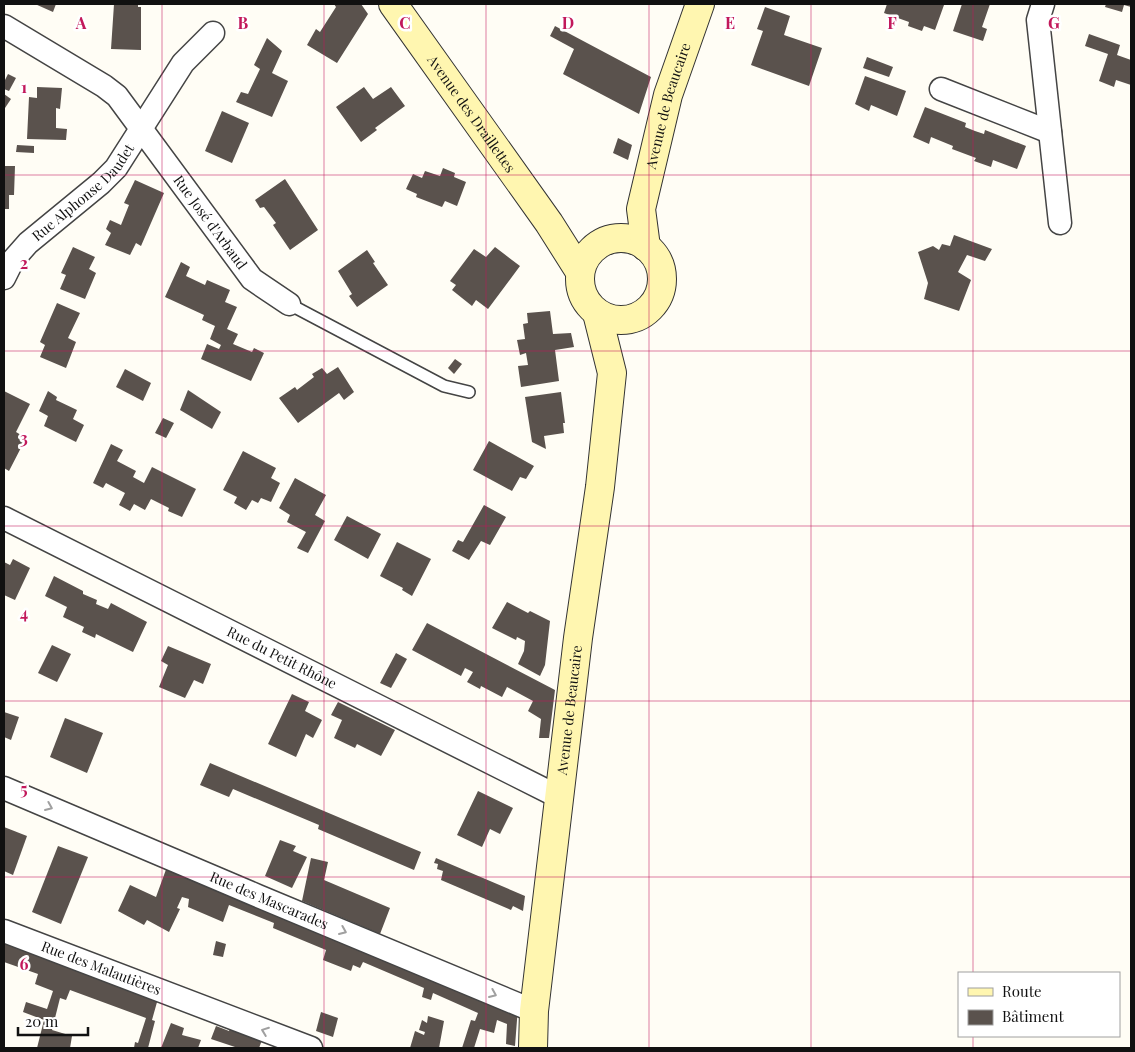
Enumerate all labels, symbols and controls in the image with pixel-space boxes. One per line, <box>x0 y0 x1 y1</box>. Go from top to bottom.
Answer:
text: A <box>75 12 87 33</box>
text: B <box>238 12 249 33</box>
text: C <box>399 12 411 33</box>
text: D <box>562 12 574 33</box>
text: E <box>725 12 735 33</box>
text: F <box>887 12 897 33</box>
text: G <box>1048 12 1060 33</box>
street label: Avenue de Beaucaire <box>641 40 695 172</box>
street label: Avenue des Draillettes <box>423 50 520 176</box>
text: 1 <box>21 76 27 97</box>
street label: Rue Alphonse Daudet <box>28 139 139 245</box>
street label: Rue José d'Arbaud <box>170 171 252 273</box>
text: 2 <box>20 252 28 273</box>
text: 3 <box>20 427 28 448</box>
text: 4 <box>20 602 28 623</box>
street label: Rue du Petit Rhône <box>224 622 340 693</box>
street label: Avenue de Beaucaire <box>552 644 586 777</box>
text: 5 <box>20 778 28 799</box>
one-way arrow <box>44 800 53 811</box>
street label: Rue des Mascarades <box>207 867 331 933</box>
one-way arrow <box>338 925 347 936</box>
street label: Rue des Malautières <box>39 936 164 999</box>
text: 6 <box>20 953 29 974</box>
legend <box>958 972 1120 1037</box>
text: Route <box>1002 981 1042 1001</box>
one-way arrow <box>488 987 497 998</box>
scale bar <box>18 1004 88 1036</box>
text: Bâtiment <box>1002 1006 1064 1026</box>
text: 20 m <box>25 1011 59 1031</box>
one-way arrow <box>261 1027 270 1037</box>

